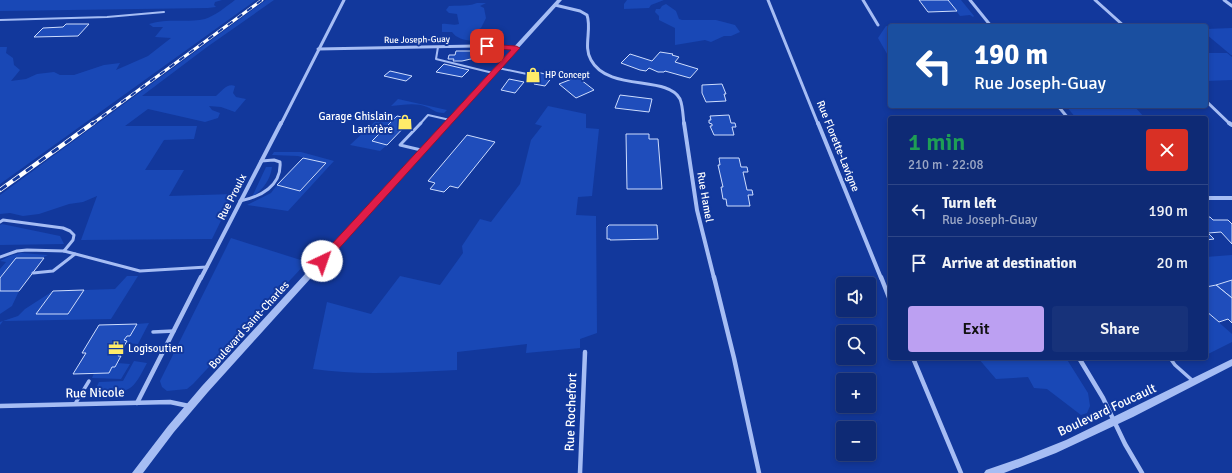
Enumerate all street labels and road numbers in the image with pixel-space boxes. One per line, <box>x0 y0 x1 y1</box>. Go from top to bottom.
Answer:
street label: Rue Joseph-Guay <box>384 34 451 46</box>
street label: Rue Florette-Lavigne <box>814 98 862 194</box>
street label: Rue Hamel <box>694 171 716 223</box>
street label: Rue Proulx <box>215 172 249 222</box>
street label: Boulevard Saint-Charles <box>206 278 292 372</box>
street label: Rue Rochefort <box>562 372 580 452</box>
street label: Boulevard Foucault <box>1055 380 1159 440</box>
street label: Rue Nicole <box>65 384 125 402</box>

